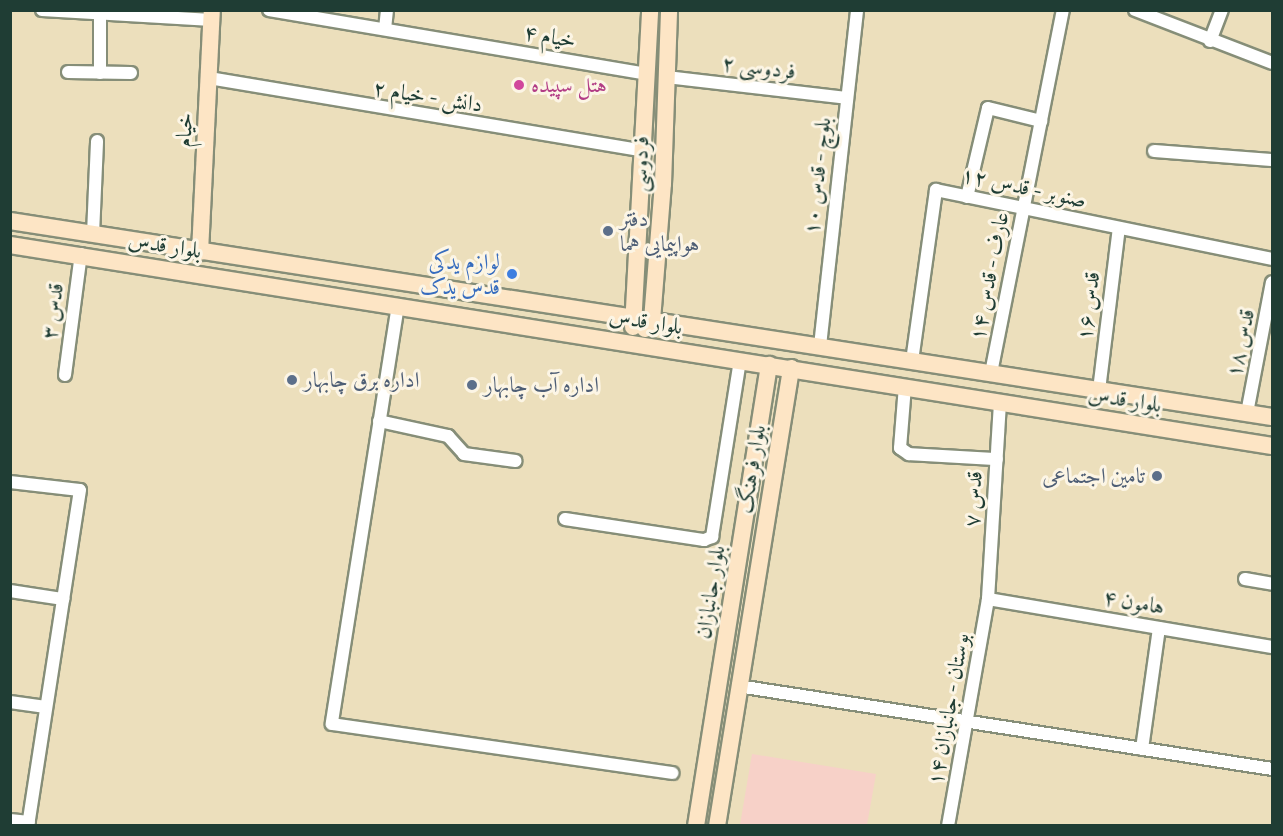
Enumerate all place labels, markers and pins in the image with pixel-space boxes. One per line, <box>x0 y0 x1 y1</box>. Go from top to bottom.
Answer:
place label: هتل سپیده <box>531 72 607 98</box>
marker: هتل سپیده <box>512 78 526 92</box>
place label: دفتر هواپیمایی هما <box>620 205 699 256</box>
marker: دفتر هواپیمایی هما <box>601 224 615 238</box>
place label: لوازم یدکی قدس یدک <box>420 248 500 300</box>
marker: لوازم یدکی قدس یدک <box>505 267 519 281</box>
place label: اداره برق چابهار <box>304 367 419 393</box>
place label: اداره آب چابهار <box>484 372 599 398</box>
marker: اداره برق چابهار <box>285 373 299 387</box>
marker: اداره آب چابهار <box>465 378 479 392</box>
place label: تامین اجتماعی <box>1042 463 1145 489</box>
marker: تامین اجتماعی <box>1150 469 1164 483</box>

